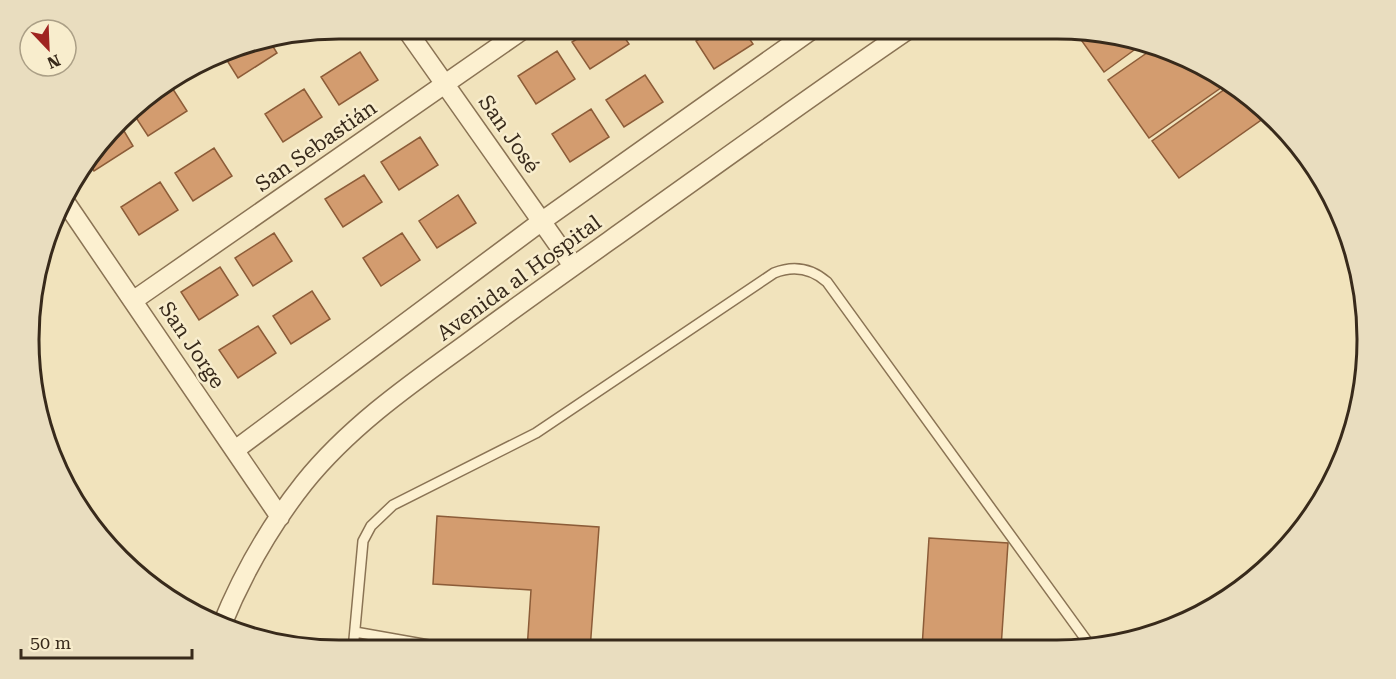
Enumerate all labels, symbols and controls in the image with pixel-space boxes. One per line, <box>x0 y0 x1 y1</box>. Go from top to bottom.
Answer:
north arrow <box>18 18 78 78</box>
text: N <box>44 50 63 73</box>
street label: San José <box>474 91 544 177</box>
street label: San Sebastián <box>251 95 382 197</box>
street label: Avenida al Hospital <box>432 210 606 346</box>
street label: San Jorge <box>154 297 230 393</box>
scale bar <box>21 622 192 660</box>
text: 50 m <box>30 632 71 653</box>

